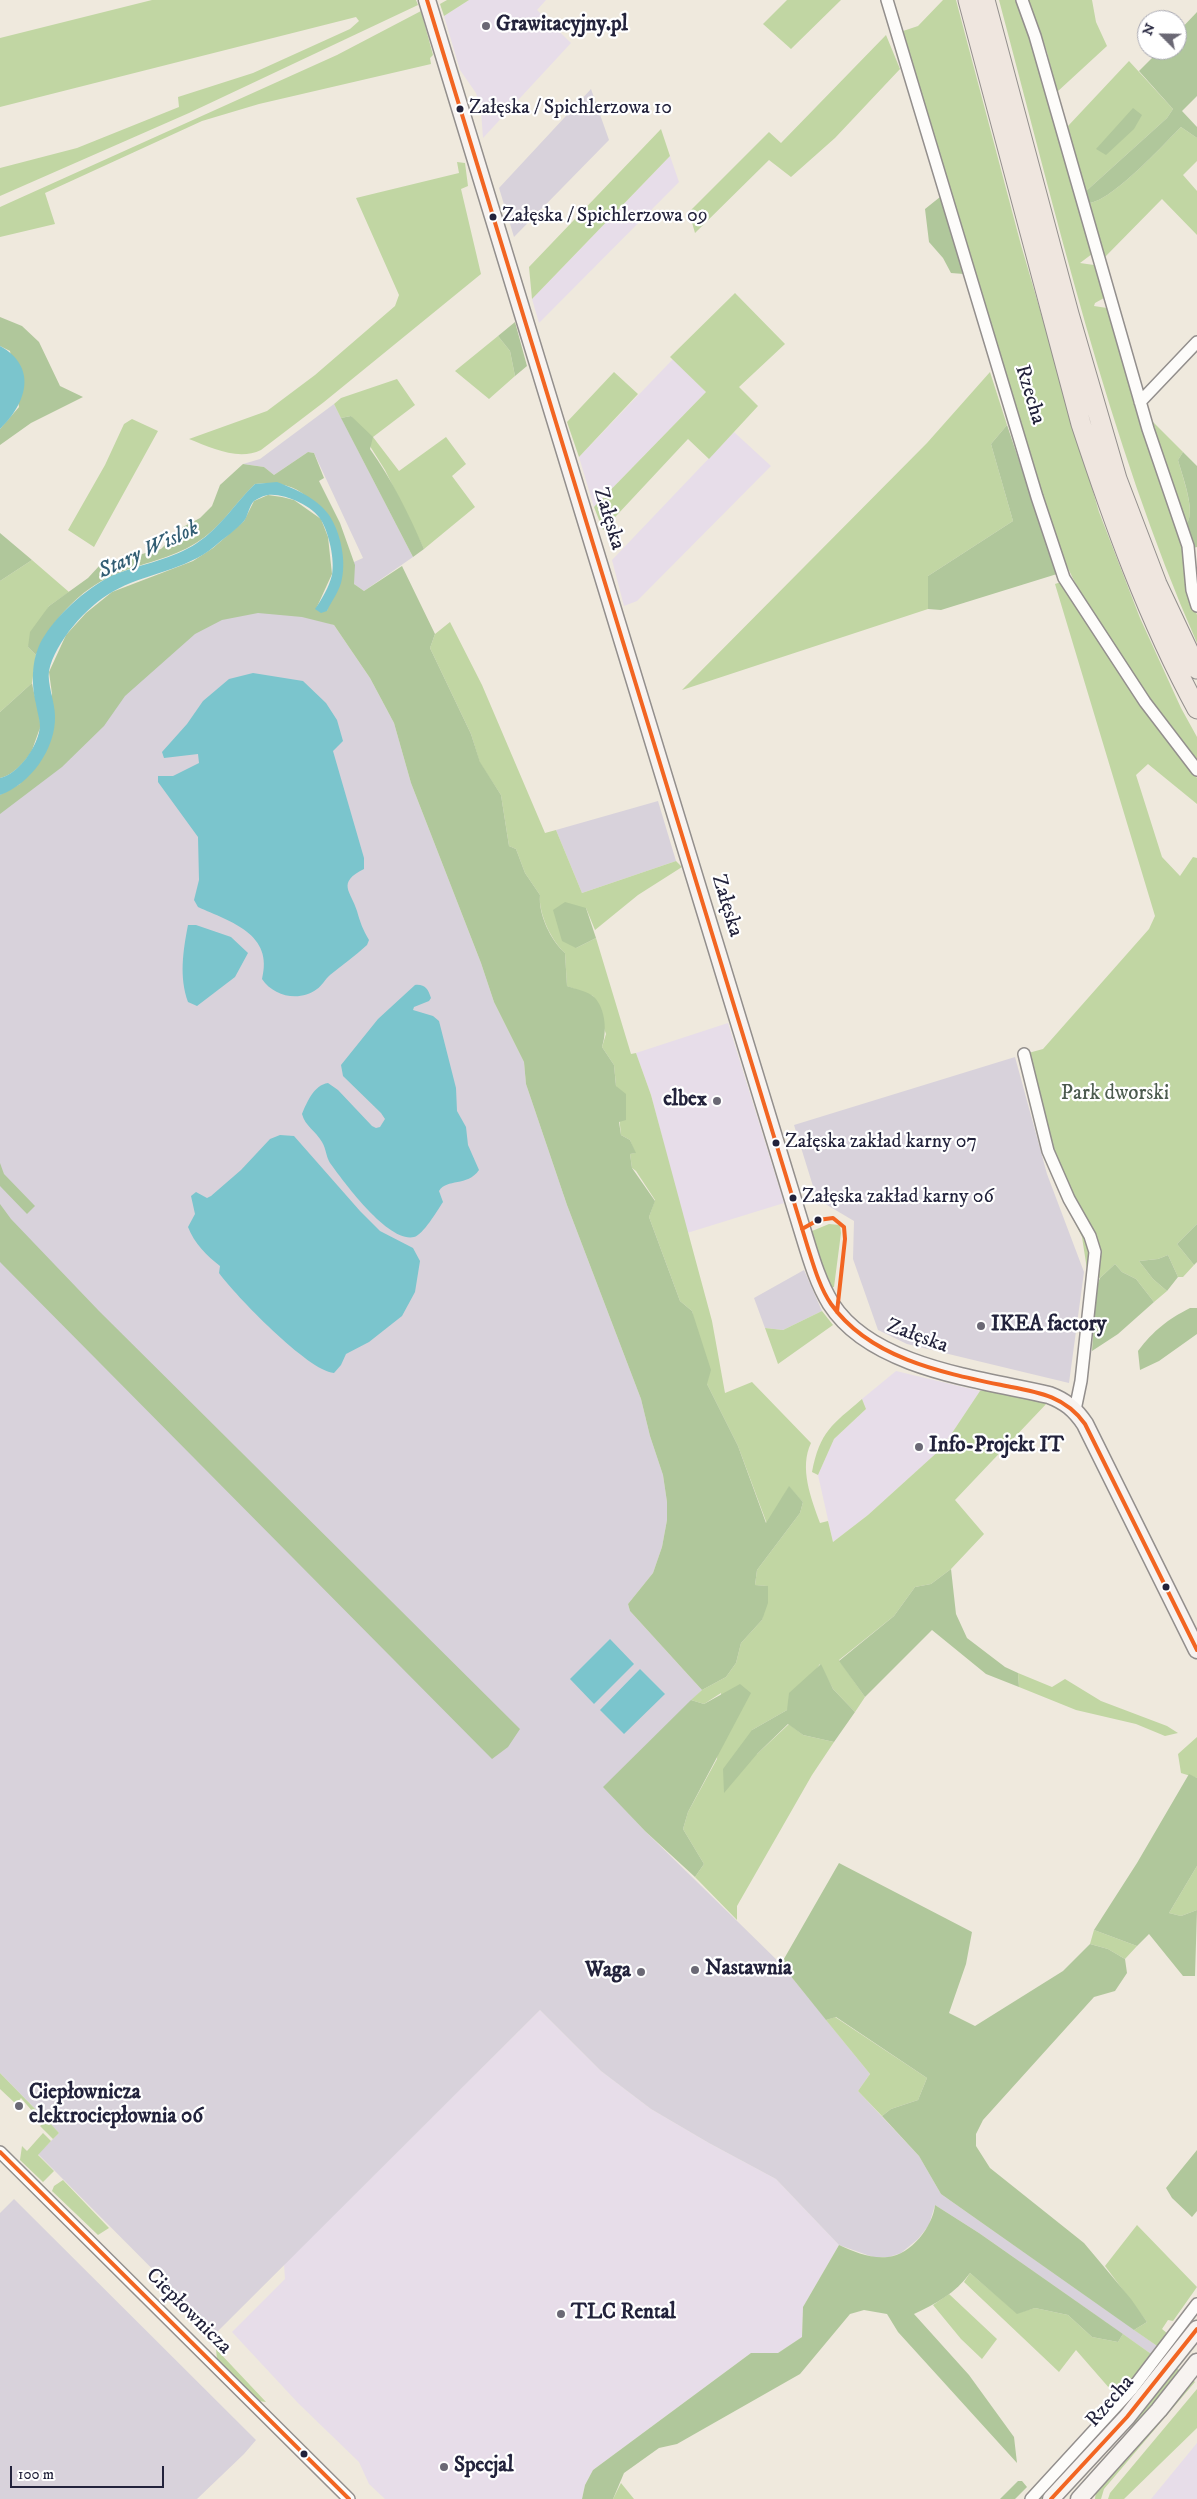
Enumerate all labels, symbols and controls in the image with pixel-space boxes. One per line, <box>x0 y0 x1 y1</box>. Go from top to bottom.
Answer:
north arrow <box>1137 10 1187 60</box>
place label: Grawitacyjny.pl <box>496 13 628 39</box>
marker: Grawitacyjny.pl <box>480 20 492 32</box>
text: N <box>1139 21 1160 38</box>
place label: Załęska / Spichlerzowa 10 <box>469 97 672 121</box>
marker: Załęska / Spichlerzowa 10 <box>455 104 465 114</box>
place label: Załęska / Spichlerzowa 09 <box>502 205 708 229</box>
marker: Załęska / Spichlerzowa 09 <box>488 212 498 222</box>
street label: Rzecha <box>1008 362 1050 428</box>
street label: Załęska <box>587 485 629 553</box>
water label: Stary Wislok <box>95 516 203 586</box>
street label: Załęska <box>705 872 747 940</box>
park label: Park dworski <box>1061 1082 1169 1108</box>
place label: elbex <box>663 1088 707 1114</box>
marker: elbex <box>711 1095 723 1107</box>
place label: Załęska zakład karny 07 <box>785 1131 977 1155</box>
marker: Załęska zakład karny 07 <box>771 1138 781 1148</box>
place label: Załęska zakład karny 06 <box>802 1186 994 1210</box>
marker: Załęska zakład karny 06 <box>788 1193 798 1203</box>
unlabelled marker <box>813 1215 823 1225</box>
place label: IKEA factory <box>991 1313 1106 1339</box>
street label: Załęska <box>883 1314 951 1360</box>
marker: IKEA factory <box>975 1320 987 1332</box>
place label: Info-Projekt IT <box>929 1434 1064 1460</box>
marker: Info-Projekt IT <box>913 1441 925 1453</box>
unlabelled marker <box>1161 1582 1171 1592</box>
place label: Nastawnia <box>705 1957 792 1983</box>
place label: Waga <box>585 1959 631 1985</box>
marker: Nastawnia <box>689 1964 701 1976</box>
marker: Waga <box>635 1966 647 1978</box>
place label: Ciepłownicza elektrociepłownia 06 <box>29 2081 203 2131</box>
marker: Ciepłownicza elektrociepłownia 06 <box>13 2100 25 2112</box>
street label: Ciepłownicza <box>140 2264 236 2360</box>
place label: TLC Rental <box>571 2301 676 2327</box>
marker: TLC Rental <box>555 2308 567 2320</box>
street label: Rzecha <box>1082 2371 1140 2433</box>
unlabelled marker <box>299 2449 309 2459</box>
place label: Specjal <box>454 2454 514 2480</box>
scale bar <box>12 2456 166 2488</box>
marker: Specjal <box>438 2461 450 2473</box>
text: 100 m <box>18 2465 54 2484</box>

